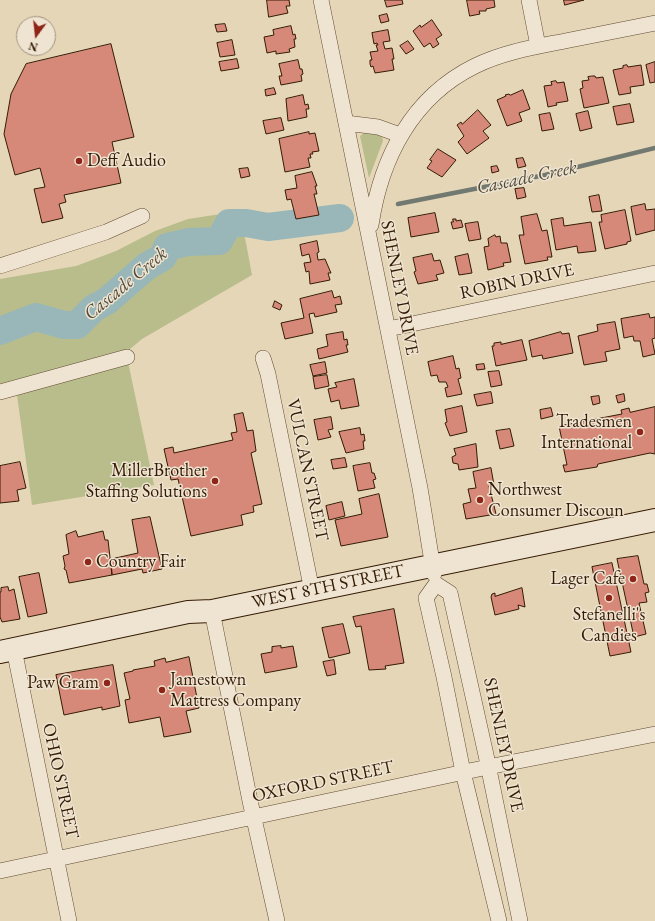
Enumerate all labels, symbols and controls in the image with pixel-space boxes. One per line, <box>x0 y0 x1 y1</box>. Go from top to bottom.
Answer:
north arrow <box>16 16 56 56</box>
text: N <box>27 39 39 55</box>
place label: Deff Audio <box>87 150 166 172</box>
marker: Deff Audio <box>74 156 84 166</box>
water label: Cascade Creek <box>475 156 579 200</box>
street label: SHENLEY DRIVE <box>375 219 423 357</box>
water label: Cascade Creek <box>80 242 172 326</box>
street label: ROBIN DRIVE <box>458 259 576 305</box>
street label: VULCAN STREET <box>281 397 333 543</box>
place label: Tradesmen International <box>541 411 632 454</box>
marker: Tradesmen International <box>635 427 645 437</box>
place label: MillerBrother Staffing Solutions <box>86 460 207 502</box>
marker: MillerBrother Staffing Solutions <box>210 476 220 486</box>
place label: Northwest Consumer Discoun <box>488 479 624 522</box>
marker: Northwest Consumer Discoun <box>475 495 485 505</box>
place label: Country Fair <box>96 551 186 573</box>
marker: Country Fair <box>83 557 93 567</box>
street label: WEST 8TH STREET <box>250 560 406 614</box>
place label: Lager Cafe <box>551 568 625 590</box>
marker: Lager Cafe <box>628 574 638 584</box>
marker: Stefanelli's Candies <box>604 593 614 603</box>
place label: Stefanelli's Candies <box>573 604 645 646</box>
place label: Jamestown Mattress Company <box>170 669 301 712</box>
place label: Paw Gram <box>27 672 99 694</box>
street label: SHENLEY DRIVE <box>478 676 528 814</box>
marker: Paw Gram <box>102 678 112 688</box>
marker: Jamestown Mattress Company <box>157 685 167 695</box>
street label: OHIO STREET <box>37 721 83 841</box>
street label: OXFORD STREET <box>250 756 396 808</box>

